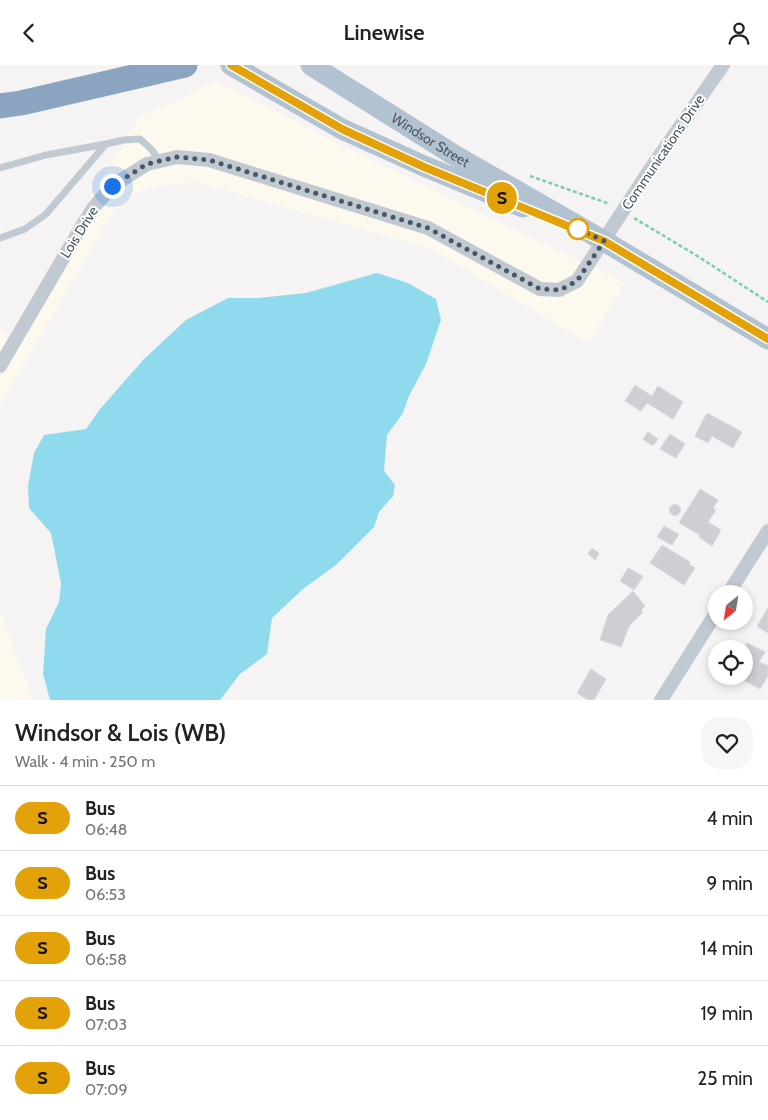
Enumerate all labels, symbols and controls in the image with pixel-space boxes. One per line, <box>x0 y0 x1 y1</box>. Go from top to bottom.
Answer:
icon: back <box>15 19 43 47</box>
text: Linewise <box>343 19 425 46</box>
icon: person <box>725 19 753 47</box>
street label: Communications Drive <box>618 91 708 213</box>
street label: Windsor Street <box>388 109 473 171</box>
your location <box>100 174 125 199</box>
line badge: S <box>486 182 518 214</box>
text: S <box>497 187 507 209</box>
street label: Lois Drive <box>56 203 102 261</box>
unlabelled marker <box>567 218 589 240</box>
north arrow <box>708 585 752 630</box>
map controls <box>708 585 753 685</box>
button: locate <box>708 640 753 685</box>
button: heart <box>701 717 753 769</box>
text: Windsor & Lois (WB) <box>15 718 226 747</box>
text: Walk · 4 min · 250 m <box>15 752 155 771</box>
text: Bus <box>85 797 115 820</box>
text: S <box>37 807 48 829</box>
text: 4 min <box>706 807 753 830</box>
text: 06:48 <box>85 820 128 839</box>
text: Bus <box>85 862 115 885</box>
text: S <box>37 872 48 894</box>
text: 9 min <box>707 872 753 895</box>
text: 06:53 <box>85 885 126 904</box>
text: Bus <box>85 927 115 950</box>
text: S <box>37 937 48 959</box>
text: 14 min <box>700 937 753 960</box>
text: 06:58 <box>85 950 127 969</box>
text: Bus <box>85 992 115 1015</box>
text: S <box>37 1002 48 1024</box>
text: 19 min <box>700 1002 753 1025</box>
text: 07:03 <box>85 1015 127 1034</box>
text: Bus <box>85 1057 115 1080</box>
text: S <box>37 1067 48 1089</box>
text: 25 min <box>697 1067 753 1090</box>
text: 07:09 <box>85 1080 128 1099</box>

